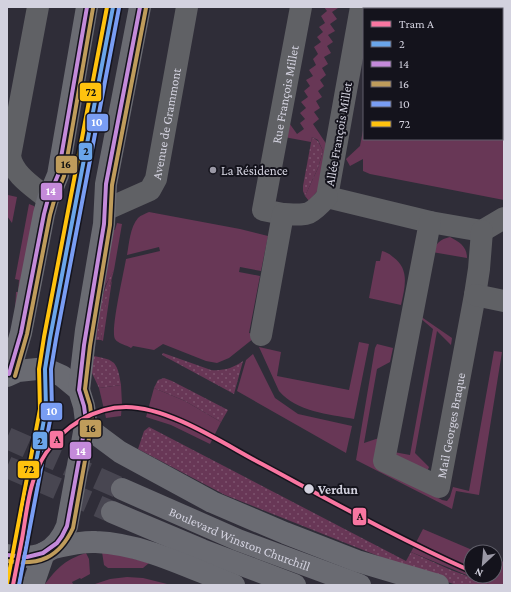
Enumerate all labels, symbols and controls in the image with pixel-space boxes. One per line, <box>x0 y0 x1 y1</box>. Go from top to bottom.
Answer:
legend <box>363 8 503 140</box>
text: Tram A <box>399 17 434 31</box>
text: 2 <box>399 37 405 51</box>
street label: Rue François Millet <box>269 43 302 145</box>
text: 14 <box>399 57 409 71</box>
street label: Avenue de Grammont <box>149 66 184 181</box>
text: 16 <box>399 77 409 91</box>
street label: Allée François Millet <box>322 80 355 187</box>
line badge: 72 <box>79 82 102 102</box>
text: 72 <box>86 86 97 98</box>
text: 10 <box>399 97 410 111</box>
line badge: 10 <box>86 113 109 132</box>
text: 10 <box>92 116 103 128</box>
text: 72 <box>399 117 411 131</box>
line badge: 2 <box>78 142 93 161</box>
text: 2 <box>83 145 89 157</box>
line badge: 16 <box>55 155 78 174</box>
text: 16 <box>61 158 71 170</box>
place label: La Résidence <box>221 163 288 178</box>
marker: La Résidence <box>208 165 218 175</box>
line badge: 14 <box>40 182 63 201</box>
text: 14 <box>46 185 56 197</box>
street label: Mail Georges Braque <box>434 371 468 479</box>
line badge: 10 <box>40 402 63 421</box>
text: 10 <box>47 405 58 417</box>
line badge: 16 <box>79 419 102 438</box>
text: 16 <box>86 422 96 434</box>
line badge: A <box>49 430 64 449</box>
line badge: 2 <box>32 431 48 450</box>
text: A <box>53 433 61 445</box>
text: 2 <box>37 435 43 447</box>
line badge: 14 <box>69 441 92 460</box>
text: 14 <box>76 445 86 457</box>
line badge: 72 <box>17 460 40 479</box>
text: 72 <box>24 463 35 475</box>
marker: Verdun <box>302 482 316 496</box>
place label: Verdun <box>317 482 358 497</box>
street label: Boulevard Winston Churchill <box>167 504 313 574</box>
line badge: A <box>352 507 367 526</box>
text: A <box>356 510 364 522</box>
north arrow <box>463 544 503 584</box>
text: N <box>472 566 485 580</box>

